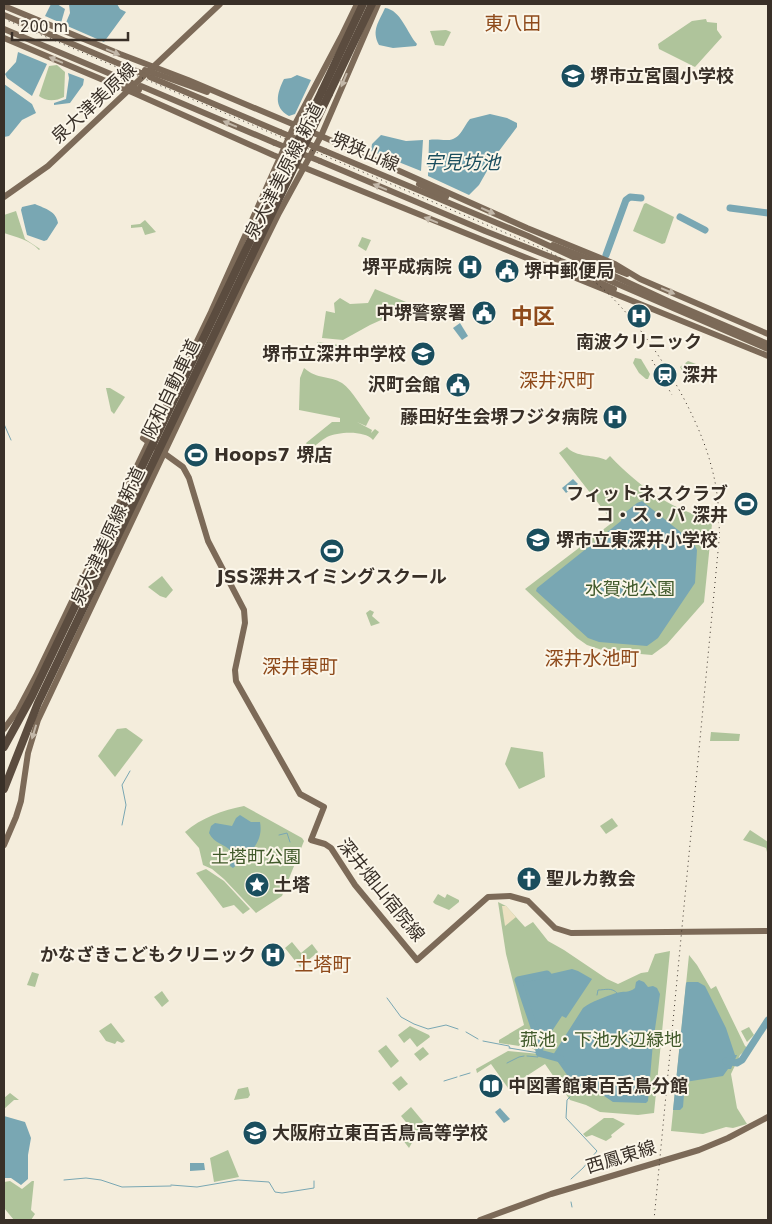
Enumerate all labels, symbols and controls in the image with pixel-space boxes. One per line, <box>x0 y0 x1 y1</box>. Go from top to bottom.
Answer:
scale bar <box>12 10 129 42</box>
district label: 東八田 <box>484 12 542 34</box>
text: 200 m <box>20 18 68 36</box>
one-way arrow <box>106 48 120 56</box>
one-way arrow <box>49 56 63 64</box>
street label: 泉大津美原線 <box>47 58 140 147</box>
school or university icon: 堺市立宮園小学校 <box>560 63 586 89</box>
place label: 堺市立宮園小学校 <box>590 65 734 86</box>
one-way arrow <box>340 73 348 87</box>
street label: 泉大津美原線 新道 <box>240 99 327 242</box>
one-way arrow <box>223 119 237 127</box>
street label: 堺狭山線 <box>328 128 402 175</box>
water label: 宇見坊池 <box>424 151 502 173</box>
one-way arrow <box>373 182 387 190</box>
one-way arrow <box>481 207 495 215</box>
one-way arrow <box>424 215 438 223</box>
hospital icon: 堺平成病院 <box>457 254 483 280</box>
place label: 堺平成病院 <box>362 256 452 277</box>
public building icon: 堺中郵便局 <box>494 258 520 284</box>
place label: 堺中郵便局 <box>524 260 614 281</box>
one-way arrow <box>661 288 675 296</box>
public building icon: 中堺警察署 <box>471 300 497 326</box>
place label: 中堺警察署 <box>376 302 466 323</box>
hospital icon: 南波クリニック <box>626 303 652 329</box>
district label: 中区 <box>511 304 555 329</box>
place label: 南波クリニック <box>576 331 702 352</box>
street label: 阪和自動車道 <box>137 336 204 442</box>
school or university icon: 堺市立深井中学校 <box>410 341 436 367</box>
place label: 堺市立深井中学校 <box>262 343 406 364</box>
station icon: 深井 <box>652 362 678 388</box>
place label: 深井 <box>682 364 718 385</box>
district label: 深井沢町 <box>519 369 595 391</box>
public building icon: 沢町会館 <box>445 372 471 398</box>
place label: 沢町会館 <box>368 374 440 395</box>
hospital icon: 藤田好生会堺フジタ病院 <box>602 404 628 430</box>
place label: 藤田好生会堺フジタ病院 <box>400 406 598 427</box>
sports icon: Hoops7 堺店 <box>183 442 209 468</box>
place label: Hoops7 堺店 <box>214 444 332 465</box>
street label: 泉大津美原線 新道 <box>66 463 149 608</box>
place label: フィットネスクラブ コ・ス・パ 深井 <box>566 483 728 525</box>
sports icon: フィットネスクラブ コ・ス・パ 深井 <box>733 491 759 517</box>
school or university icon: 堺市立東深井小学校 <box>525 527 551 553</box>
place label: 堺市立東深井小学校 <box>556 529 718 550</box>
sports icon: JSS深井スイミングスクール <box>319 538 345 564</box>
place label: JSS深井スイミングスクール <box>215 566 447 587</box>
park label: 水賀池公園 <box>585 578 675 599</box>
district label: 深井水池町 <box>544 647 640 669</box>
district label: 深井東町 <box>262 655 338 677</box>
one-way arrow <box>30 725 37 740</box>
street label: 深井畑山宿院線 <box>334 834 429 945</box>
park label: 土塔町公園 <box>211 846 301 867</box>
church icon: 聖ルカ教会 <box>516 866 542 892</box>
place label: 聖ルカ教会 <box>546 868 635 889</box>
place icon: 土塔 <box>244 872 270 898</box>
place label: 土塔 <box>274 874 310 895</box>
hospital icon: かなざきこどもクリニック <box>260 942 286 968</box>
place label: かなざきこどもクリニック <box>40 944 256 965</box>
district label: 土塔町 <box>294 953 352 975</box>
park label: 菰池・下池水辺緑地 <box>520 1029 682 1050</box>
library icon: 中図書館東百舌鳥分館 <box>478 1073 504 1099</box>
place label: 中図書館東百舌鳥分館 <box>508 1075 688 1096</box>
school or university icon: 大阪府立東百舌鳥高等学校 <box>242 1120 268 1146</box>
place label: 大阪府立東百舌鳥高等学校 <box>272 1122 488 1143</box>
street label: 西鳳東線 <box>583 1136 658 1177</box>

